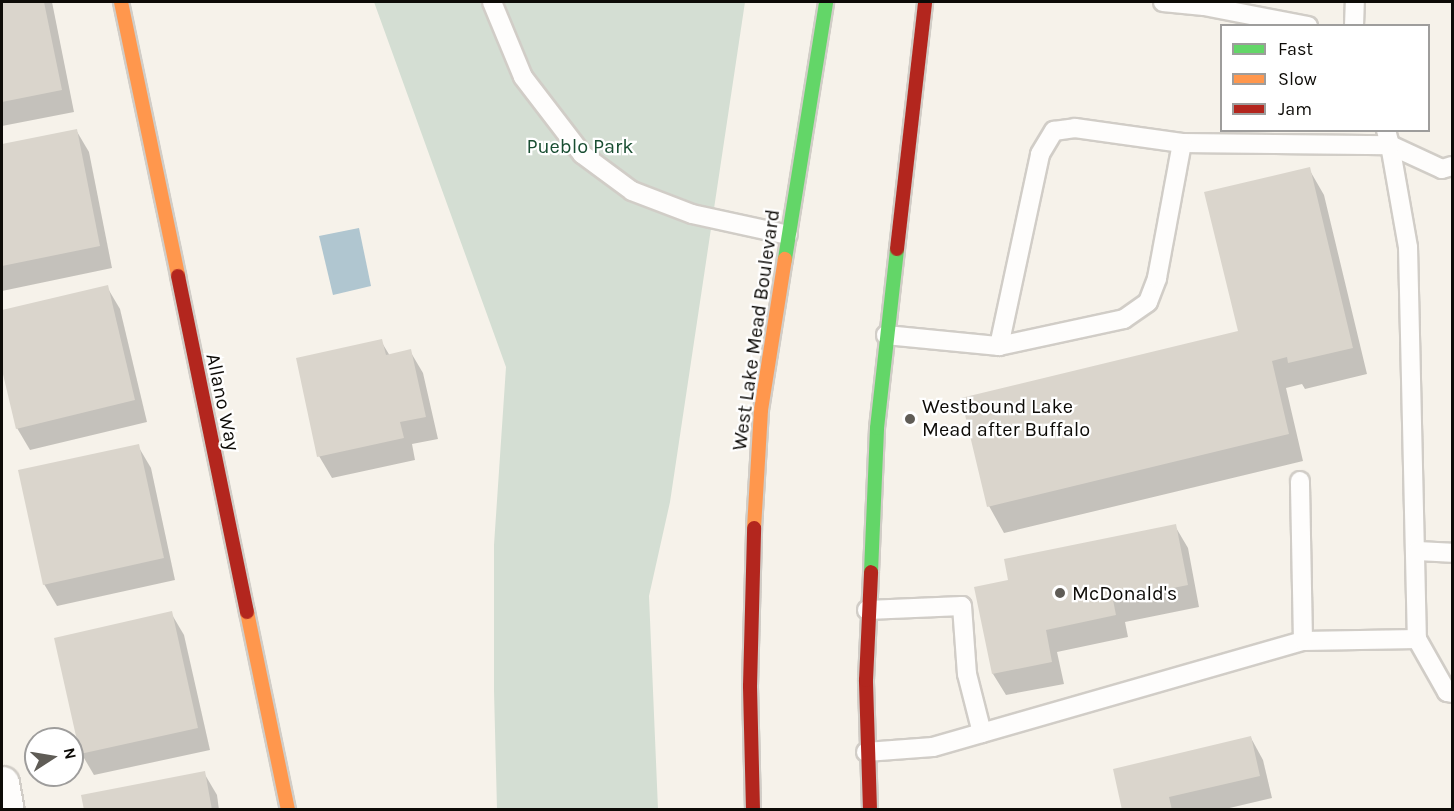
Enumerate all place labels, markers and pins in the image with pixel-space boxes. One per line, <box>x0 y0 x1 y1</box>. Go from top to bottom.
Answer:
place label: Westbound Lake Mead after Buffalo <box>922 395 1090 442</box>
marker: Westbound Lake Mead after Buffalo <box>903 412 917 426</box>
place label: McDonald's <box>1072 581 1177 605</box>
marker: McDonald's <box>1053 586 1067 600</box>

